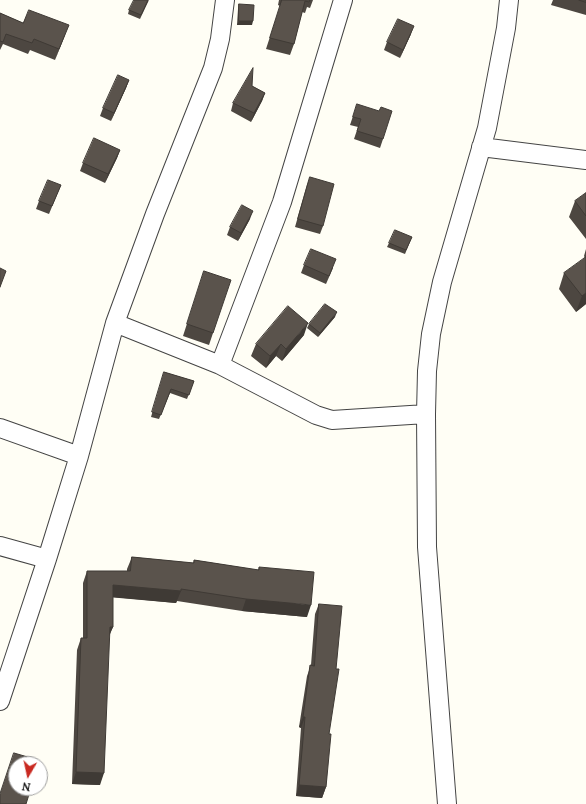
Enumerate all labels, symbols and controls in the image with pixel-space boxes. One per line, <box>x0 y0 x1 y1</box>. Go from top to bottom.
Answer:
north arrow <box>8 756 48 796</box>
text: N <box>21 779 32 794</box>

